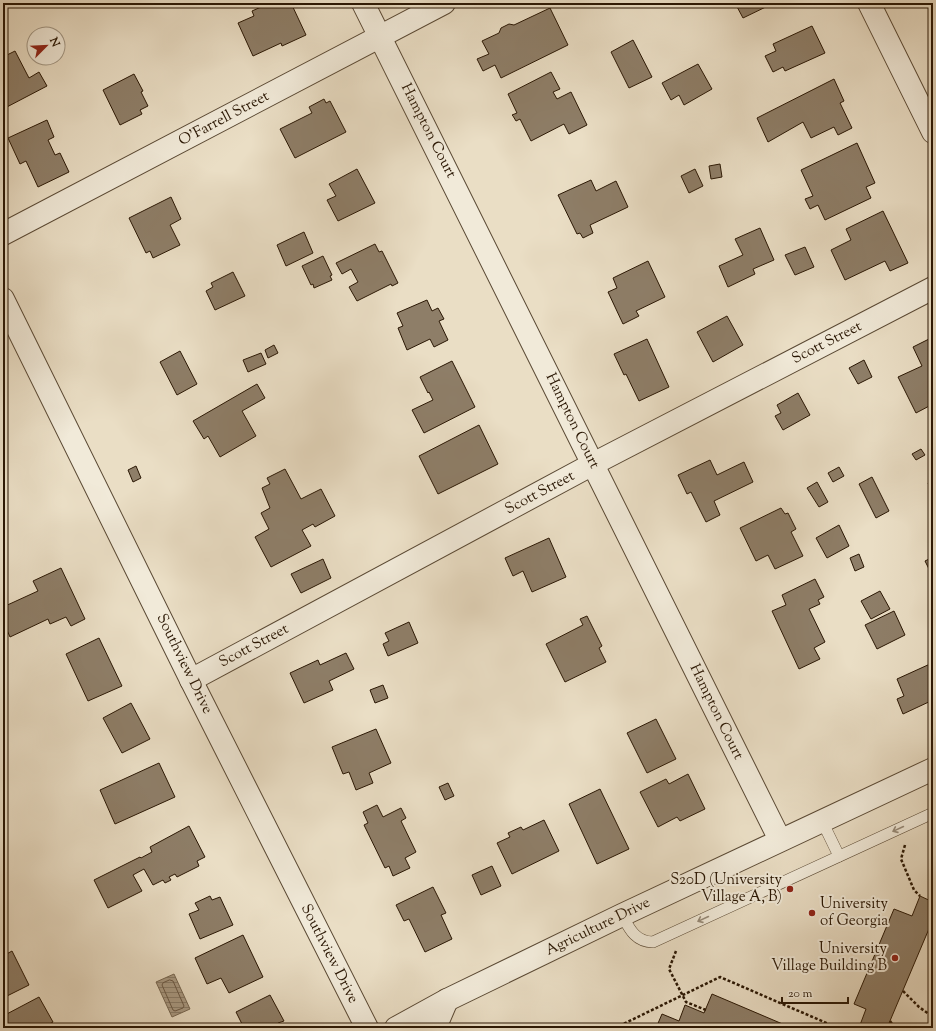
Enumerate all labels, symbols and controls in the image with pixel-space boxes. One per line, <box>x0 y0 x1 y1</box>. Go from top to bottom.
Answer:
north arrow <box>26 26 66 66</box>
text: N <box>45 34 63 50</box>
street label: Hampton Court <box>395 80 461 182</box>
street label: O'Farrell Street <box>175 86 273 152</box>
street label: Scott Street <box>788 316 866 370</box>
street label: Hampton Court <box>540 370 604 472</box>
street label: Scott Street <box>501 466 579 520</box>
street label: Southview Drive <box>151 610 217 718</box>
street label: Scott Street <box>215 619 293 673</box>
street label: Hampton Court <box>684 661 748 763</box>
one-way arrow <box>892 826 904 833</box>
place label: S20D (University Village A, B) <box>670 870 783 908</box>
marker: S20D (University Village A, B) <box>785 884 795 894</box>
street label: Agriculture Drive <box>542 893 654 961</box>
place label: University of Georgia <box>820 894 889 932</box>
street label: Southview Drive <box>295 901 363 1007</box>
marker: University of Georgia <box>807 908 817 918</box>
one-way arrow <box>698 916 710 923</box>
place label: University Village Building B <box>771 939 888 977</box>
marker: University Village Building B <box>890 953 900 963</box>
scale bar <box>782 979 848 1005</box>
text: 20 m <box>788 985 813 1003</box>

